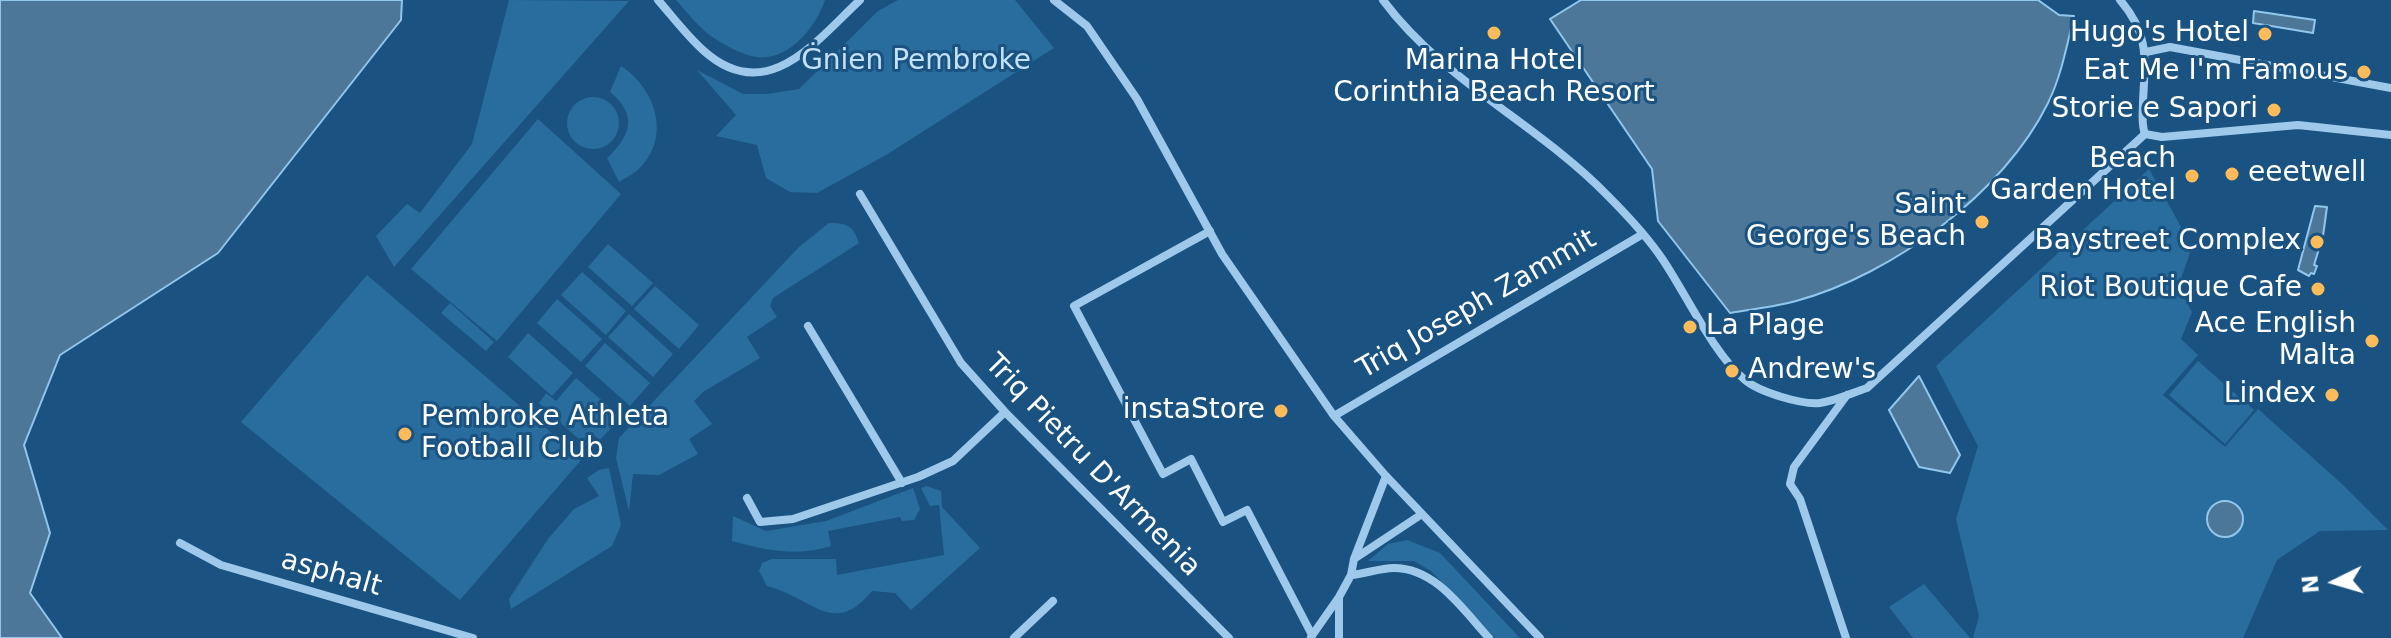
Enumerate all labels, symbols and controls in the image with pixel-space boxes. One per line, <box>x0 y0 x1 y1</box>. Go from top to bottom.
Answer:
place label: Hugo's Hotel <box>2070 17 2249 51</box>
marker: Marina Hotel Corinthia Beach Resort <box>1485 24 1503 42</box>
marker: Hugo's Hotel <box>2256 25 2274 43</box>
park label: Ġnien Pembroke <box>801 45 1031 79</box>
place label: Marina Hotel Corinthia Beach Resort <box>1333 45 1655 111</box>
place label: Eat Me I'm Famous <box>2083 55 2348 89</box>
marker: Eat Me I'm Famous <box>2355 63 2373 81</box>
place label: Storie e Sapori <box>2051 93 2258 127</box>
marker: Storie e Sapori <box>2265 101 2283 119</box>
place label: Beach Garden Hotel <box>1990 143 2176 209</box>
place label: eeetwell <box>2248 157 2366 191</box>
marker: eeetwell <box>2223 165 2241 183</box>
marker: Beach Garden Hotel <box>2183 167 2201 185</box>
place label: Saint George's Beach <box>1746 189 1966 255</box>
marker: Saint George's Beach <box>1973 213 1991 231</box>
street label: Triq Joseph Zammit <box>1352 223 1602 387</box>
place label: Baystreet Complex <box>2034 225 2301 259</box>
marker: Baystreet Complex <box>2308 233 2326 251</box>
place label: Riot Boutique Cafe <box>2039 272 2302 306</box>
marker: Riot Boutique Cafe <box>2309 280 2327 298</box>
place label: Ace English Malta <box>2195 308 2356 374</box>
place label: La Plage <box>1706 310 1824 344</box>
marker: La Plage <box>1681 318 1699 336</box>
marker: Ace English Malta <box>2363 332 2381 350</box>
street label: Triq Pietru D'Armenia <box>977 348 1207 584</box>
place label: Andrew's <box>1748 354 1876 388</box>
marker: Andrew's <box>1723 362 1741 380</box>
place label: Lindex <box>2224 378 2316 412</box>
marker: Lindex <box>2323 386 2341 404</box>
place label: instaStore <box>1123 394 1265 428</box>
place label: Pembroke Athleta Football Club <box>421 401 669 467</box>
marker: instaStore <box>1272 402 1290 420</box>
marker: Pembroke Athleta Football Club <box>396 425 414 443</box>
north arrow <box>2295 542 2375 622</box>
street label: asphalt <box>277 544 385 604</box>
text: N <box>2297 574 2324 594</box>

